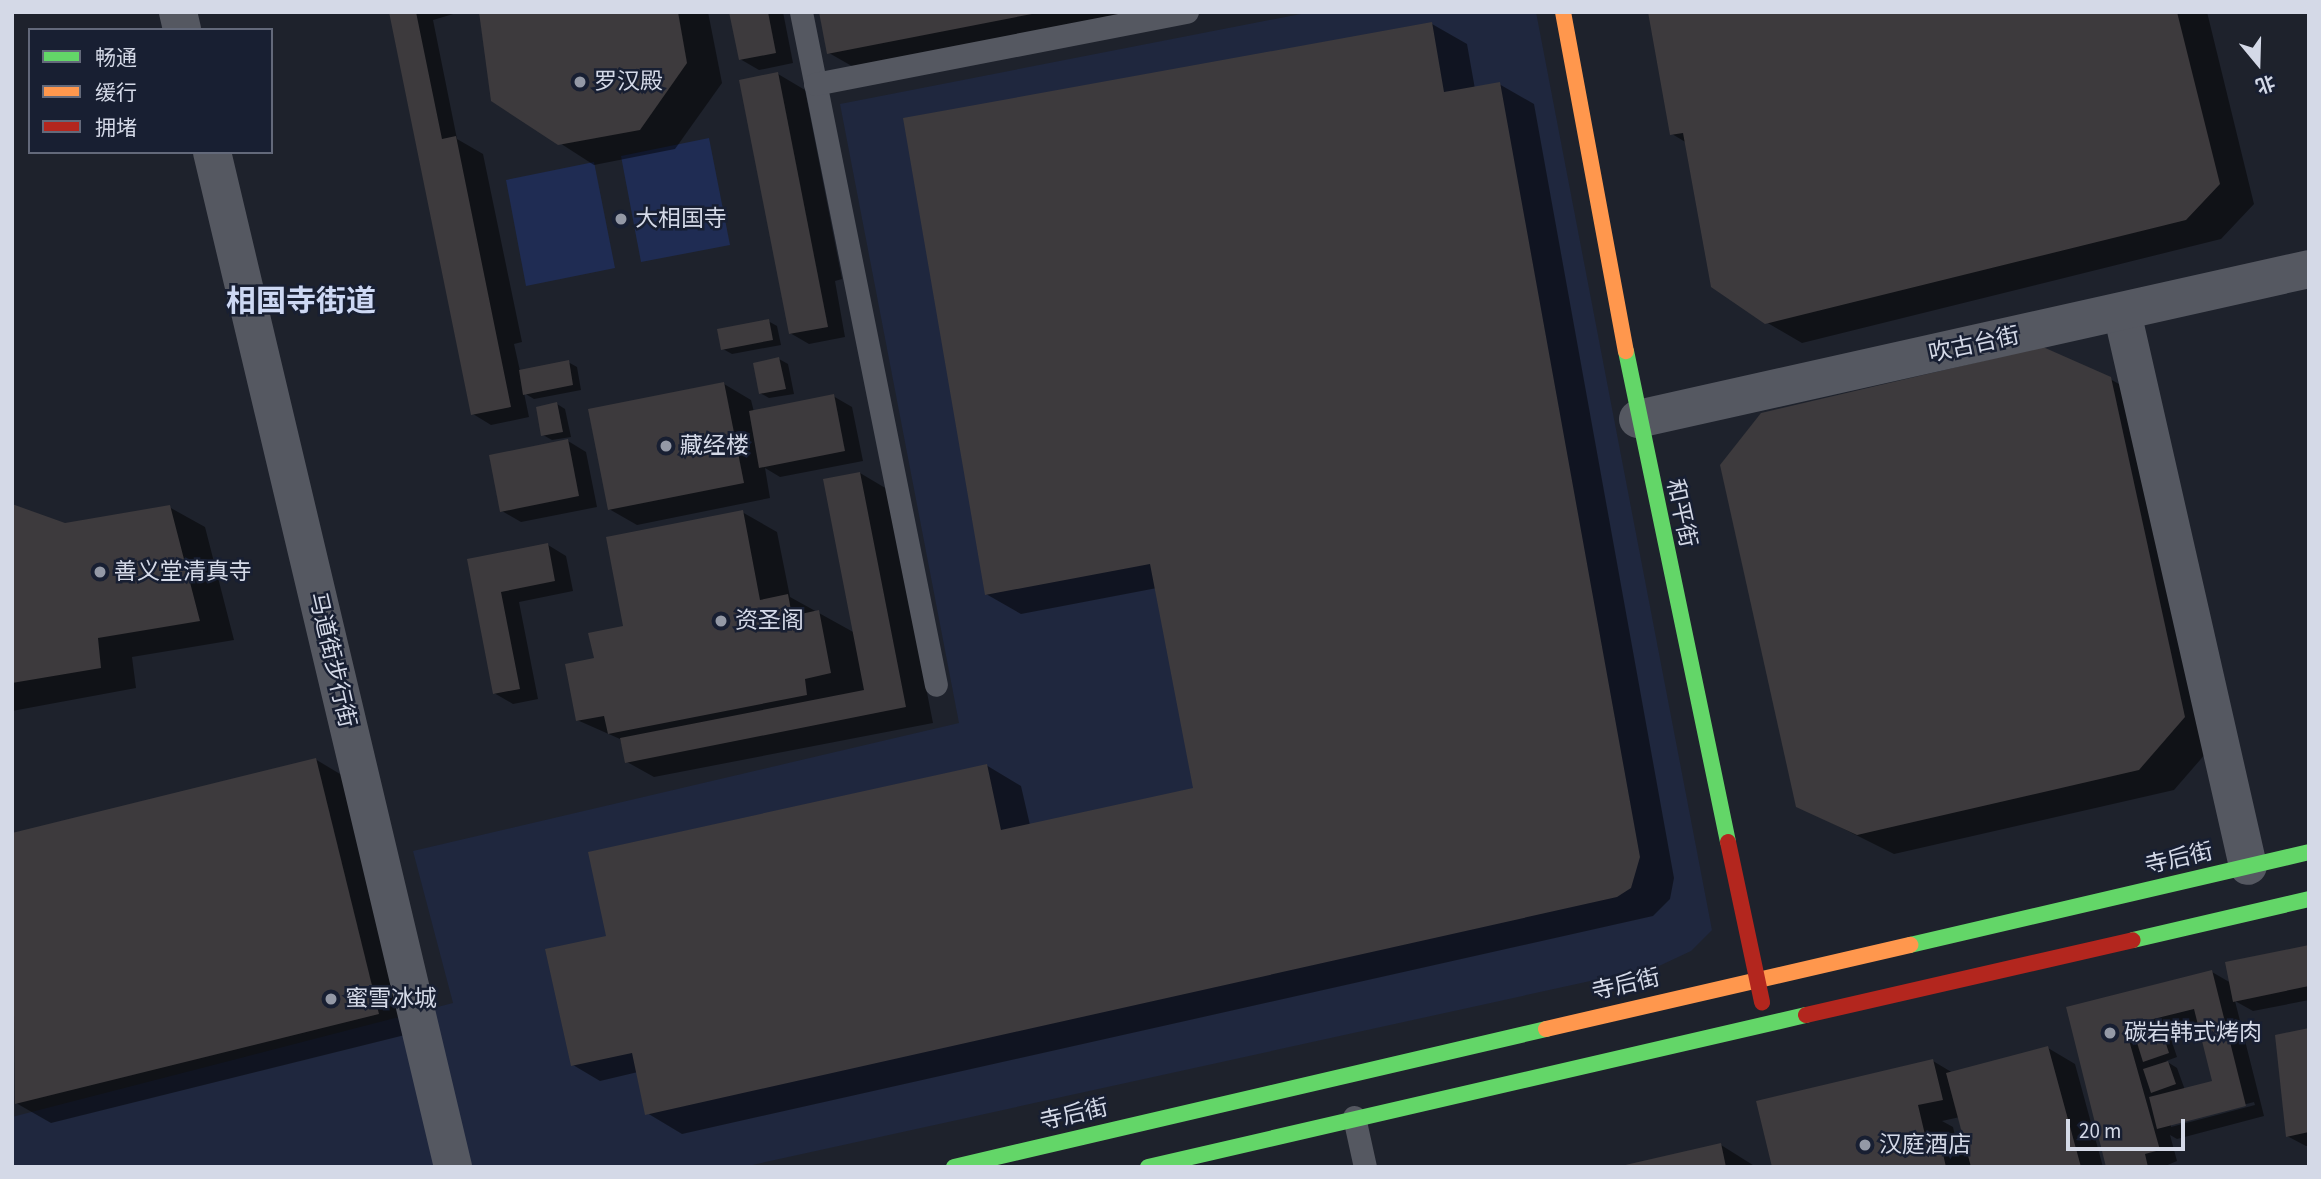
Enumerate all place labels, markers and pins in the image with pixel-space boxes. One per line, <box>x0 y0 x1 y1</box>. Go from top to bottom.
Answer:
place label: 罗汉殿 <box>594 68 663 96</box>
marker: 罗汉殿 <box>572 74 588 90</box>
place label: 大相国寺 <box>635 205 727 233</box>
marker: 大相国寺 <box>613 211 629 227</box>
place label: 藏经楼 <box>680 432 749 460</box>
marker: 藏经楼 <box>658 438 674 454</box>
place label: 善义堂清真寺 <box>114 558 252 586</box>
marker: 善义堂清真寺 <box>92 564 108 580</box>
place label: 资圣阁 <box>735 607 804 635</box>
marker: 资圣阁 <box>713 613 729 629</box>
place label: 蜜雪冰城 <box>345 985 437 1013</box>
marker: 蜜雪冰城 <box>323 991 339 1007</box>
place label: 碳岩韩式烤肉 <box>2124 1019 2262 1047</box>
marker: 碳岩韩式烤肉 <box>2102 1025 2118 1041</box>
place label: 汉庭酒店 <box>1879 1131 1971 1159</box>
marker: 汉庭酒店 <box>1857 1137 1873 1153</box>

